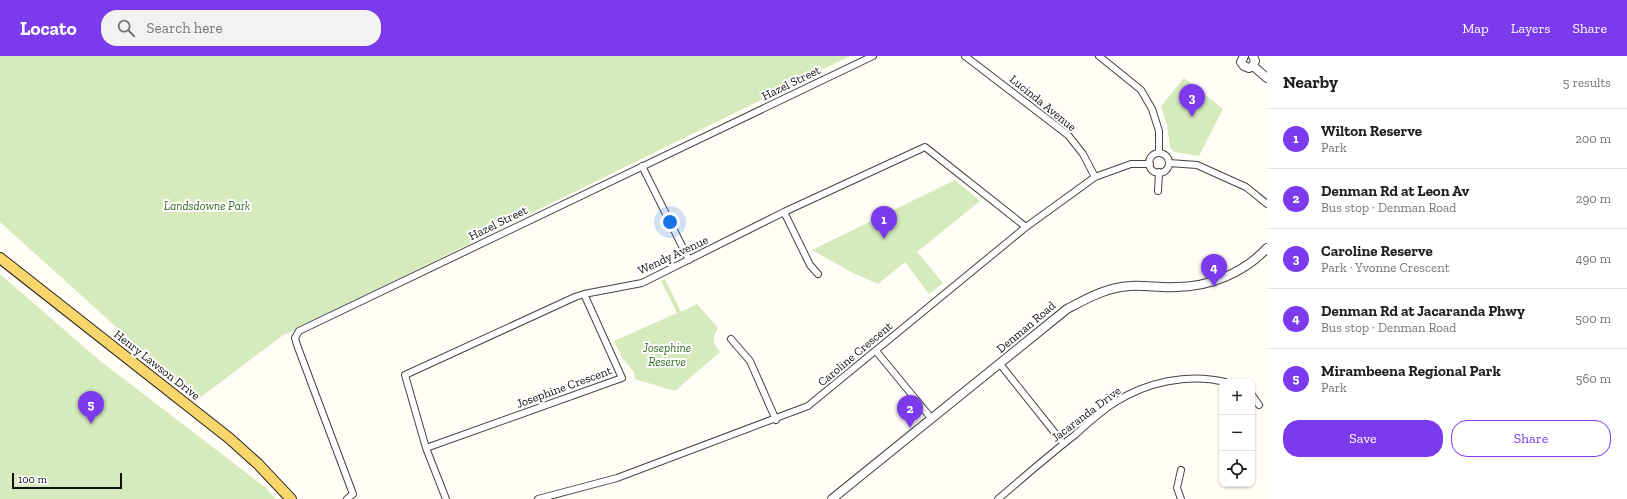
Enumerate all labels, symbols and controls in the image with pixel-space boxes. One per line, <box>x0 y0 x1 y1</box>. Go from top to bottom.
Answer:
search box <box>101 10 381 46</box>
text: Locato <box>20 17 77 40</box>
icon: search <box>115 17 137 39</box>
text: Search here <box>147 19 223 37</box>
text: Map <box>1462 20 1489 37</box>
text: Layers <box>1511 20 1550 37</box>
text: Share <box>1572 20 1607 37</box>
street label: Hazel Street <box>759 63 823 103</box>
street label: Lucinda Avenue <box>1007 72 1079 134</box>
text: Nearby <box>1283 72 1338 92</box>
text: 5 results <box>1563 75 1611 90</box>
pin: 3 <box>1179 84 1205 117</box>
text: Wilton Reserve <box>1321 122 1422 140</box>
text: 1 <box>1293 131 1299 146</box>
text: 200 m <box>1575 131 1611 146</box>
text: Park <box>1321 140 1347 155</box>
text: Denman Rd at Leon Av <box>1321 182 1469 200</box>
text: 2 <box>1293 191 1299 206</box>
text: 290 m <box>1576 191 1611 206</box>
park label: Landsdowne Park <box>164 199 251 213</box>
text: Bus stop · Denman Road <box>1321 200 1456 215</box>
street label: Hazel Street <box>466 203 530 243</box>
pin: 1 <box>871 206 897 239</box>
your location <box>660 212 680 232</box>
street label: Wendy Avenue <box>636 232 711 277</box>
text: Caroline Reserve <box>1321 242 1433 260</box>
text: 3 <box>1293 251 1299 266</box>
text: 490 m <box>1575 251 1611 266</box>
pin: 4 <box>1201 254 1227 287</box>
text: Park · Yvonne Crescent <box>1321 260 1449 275</box>
street label: Denman Road <box>994 298 1059 356</box>
text: Denman Rd at Jacaranda Phwy <box>1321 302 1525 320</box>
text: 4 <box>1292 311 1300 326</box>
text: 500 m <box>1575 311 1611 326</box>
street label: Caroline Crescent <box>815 318 895 389</box>
text: Bus stop · Denman Road <box>1321 320 1456 335</box>
street label: Henry Lawson Drive <box>111 327 203 403</box>
park label: Josephine Reserve <box>642 341 691 369</box>
text: Mirambeena Regional Park <box>1321 362 1501 380</box>
street label: Josephine Crescent <box>514 363 614 411</box>
text: 5 <box>1293 371 1299 386</box>
text: 560 m <box>1576 371 1611 386</box>
map controls <box>1219 379 1255 487</box>
button: + <box>1219 379 1255 415</box>
text: Park <box>1321 380 1347 395</box>
street label: Jacaranda Drive <box>1049 383 1124 445</box>
pin: 5 <box>78 391 104 424</box>
pin: 2 <box>897 395 923 428</box>
button: − <box>1219 415 1255 451</box>
button: Save <box>1283 420 1443 457</box>
button: Share <box>1451 420 1611 457</box>
button: locate <box>1219 451 1255 487</box>
scale bar <box>12 471 122 490</box>
text: 100 m <box>18 473 47 486</box>

